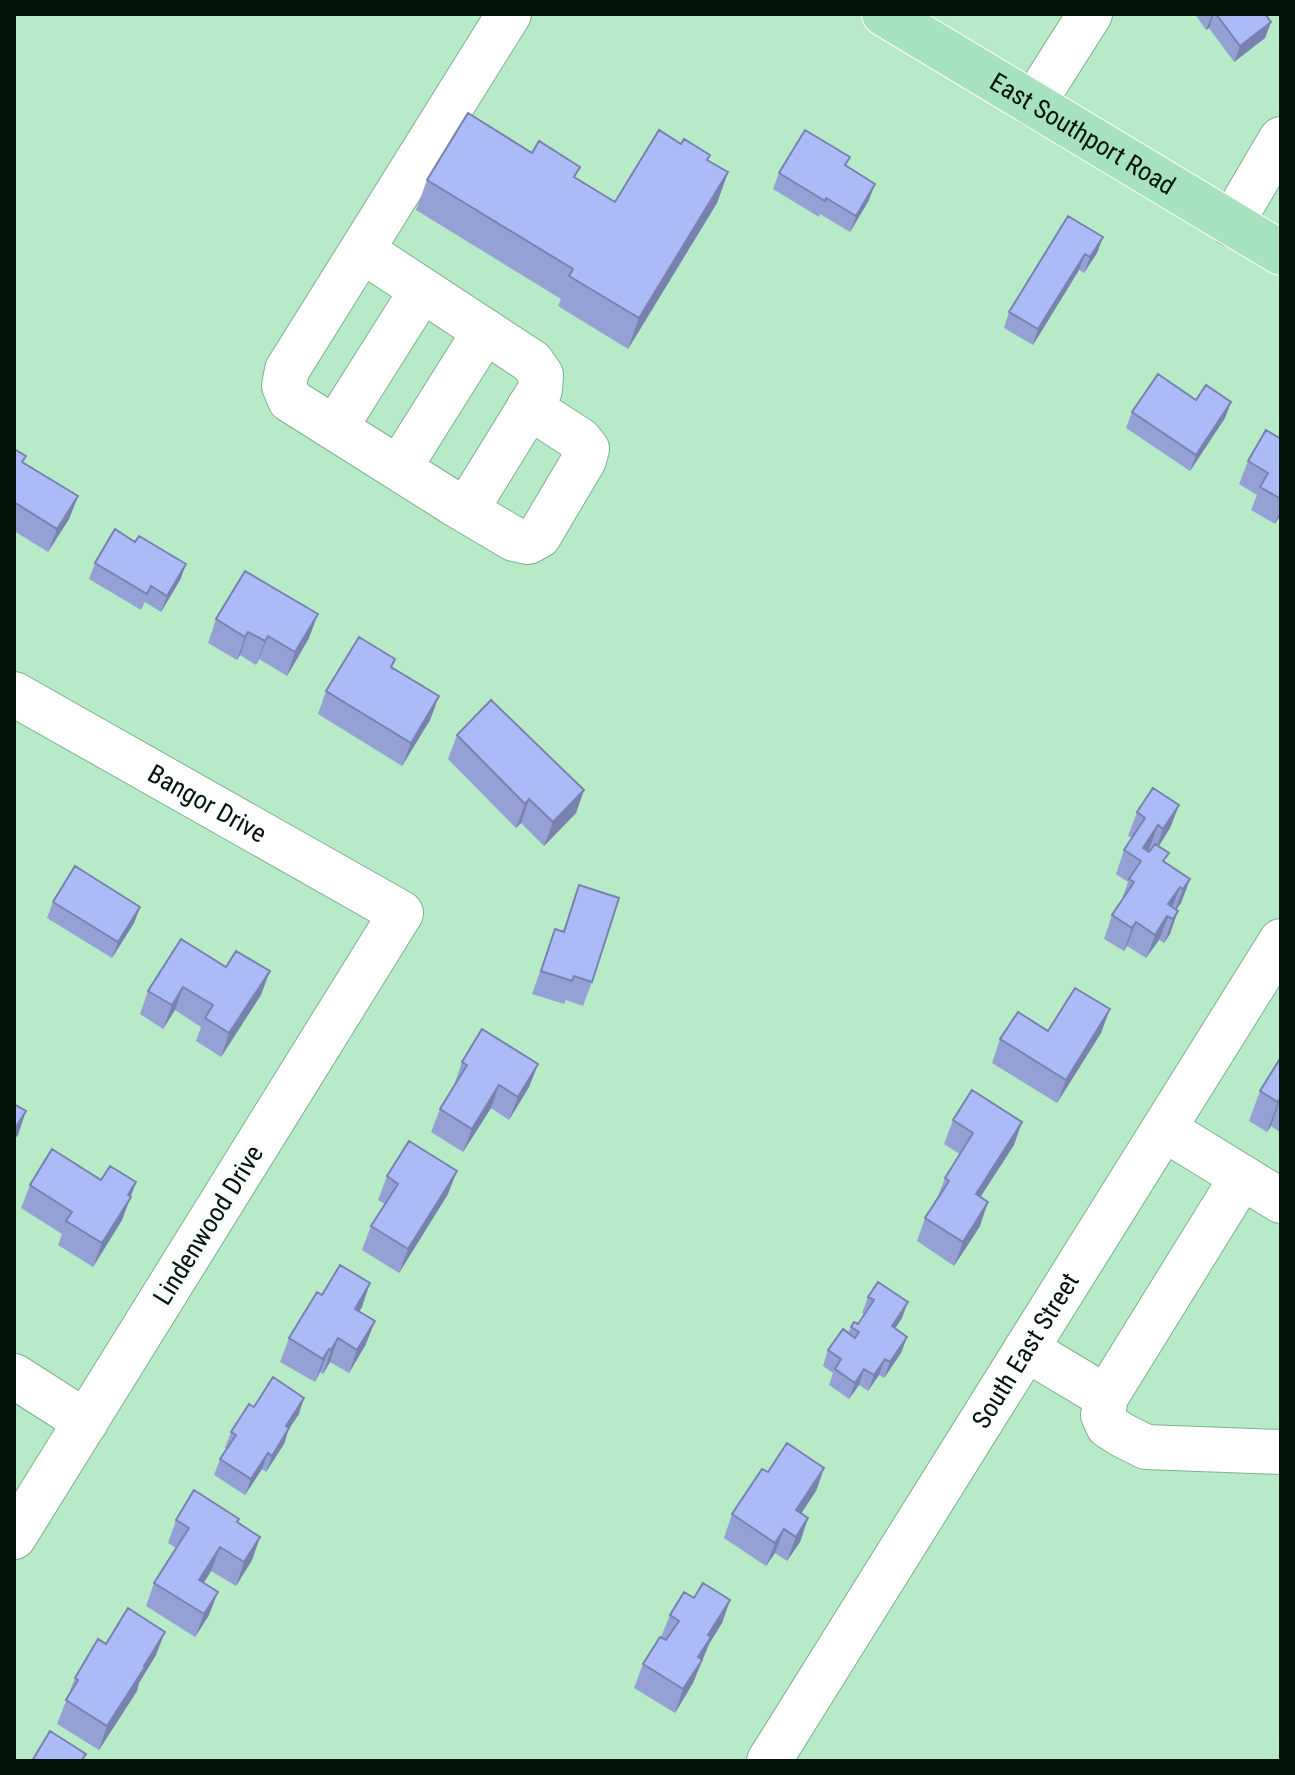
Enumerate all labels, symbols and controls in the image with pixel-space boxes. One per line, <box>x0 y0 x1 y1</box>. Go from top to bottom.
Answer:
street label: East Southport Road <box>985 66 1181 201</box>
street label: Bangor Drive <box>143 758 272 849</box>
street label: Lindenwood Drive <box>147 1140 269 1310</box>
street label: South East Street <box>966 1267 1085 1434</box>

